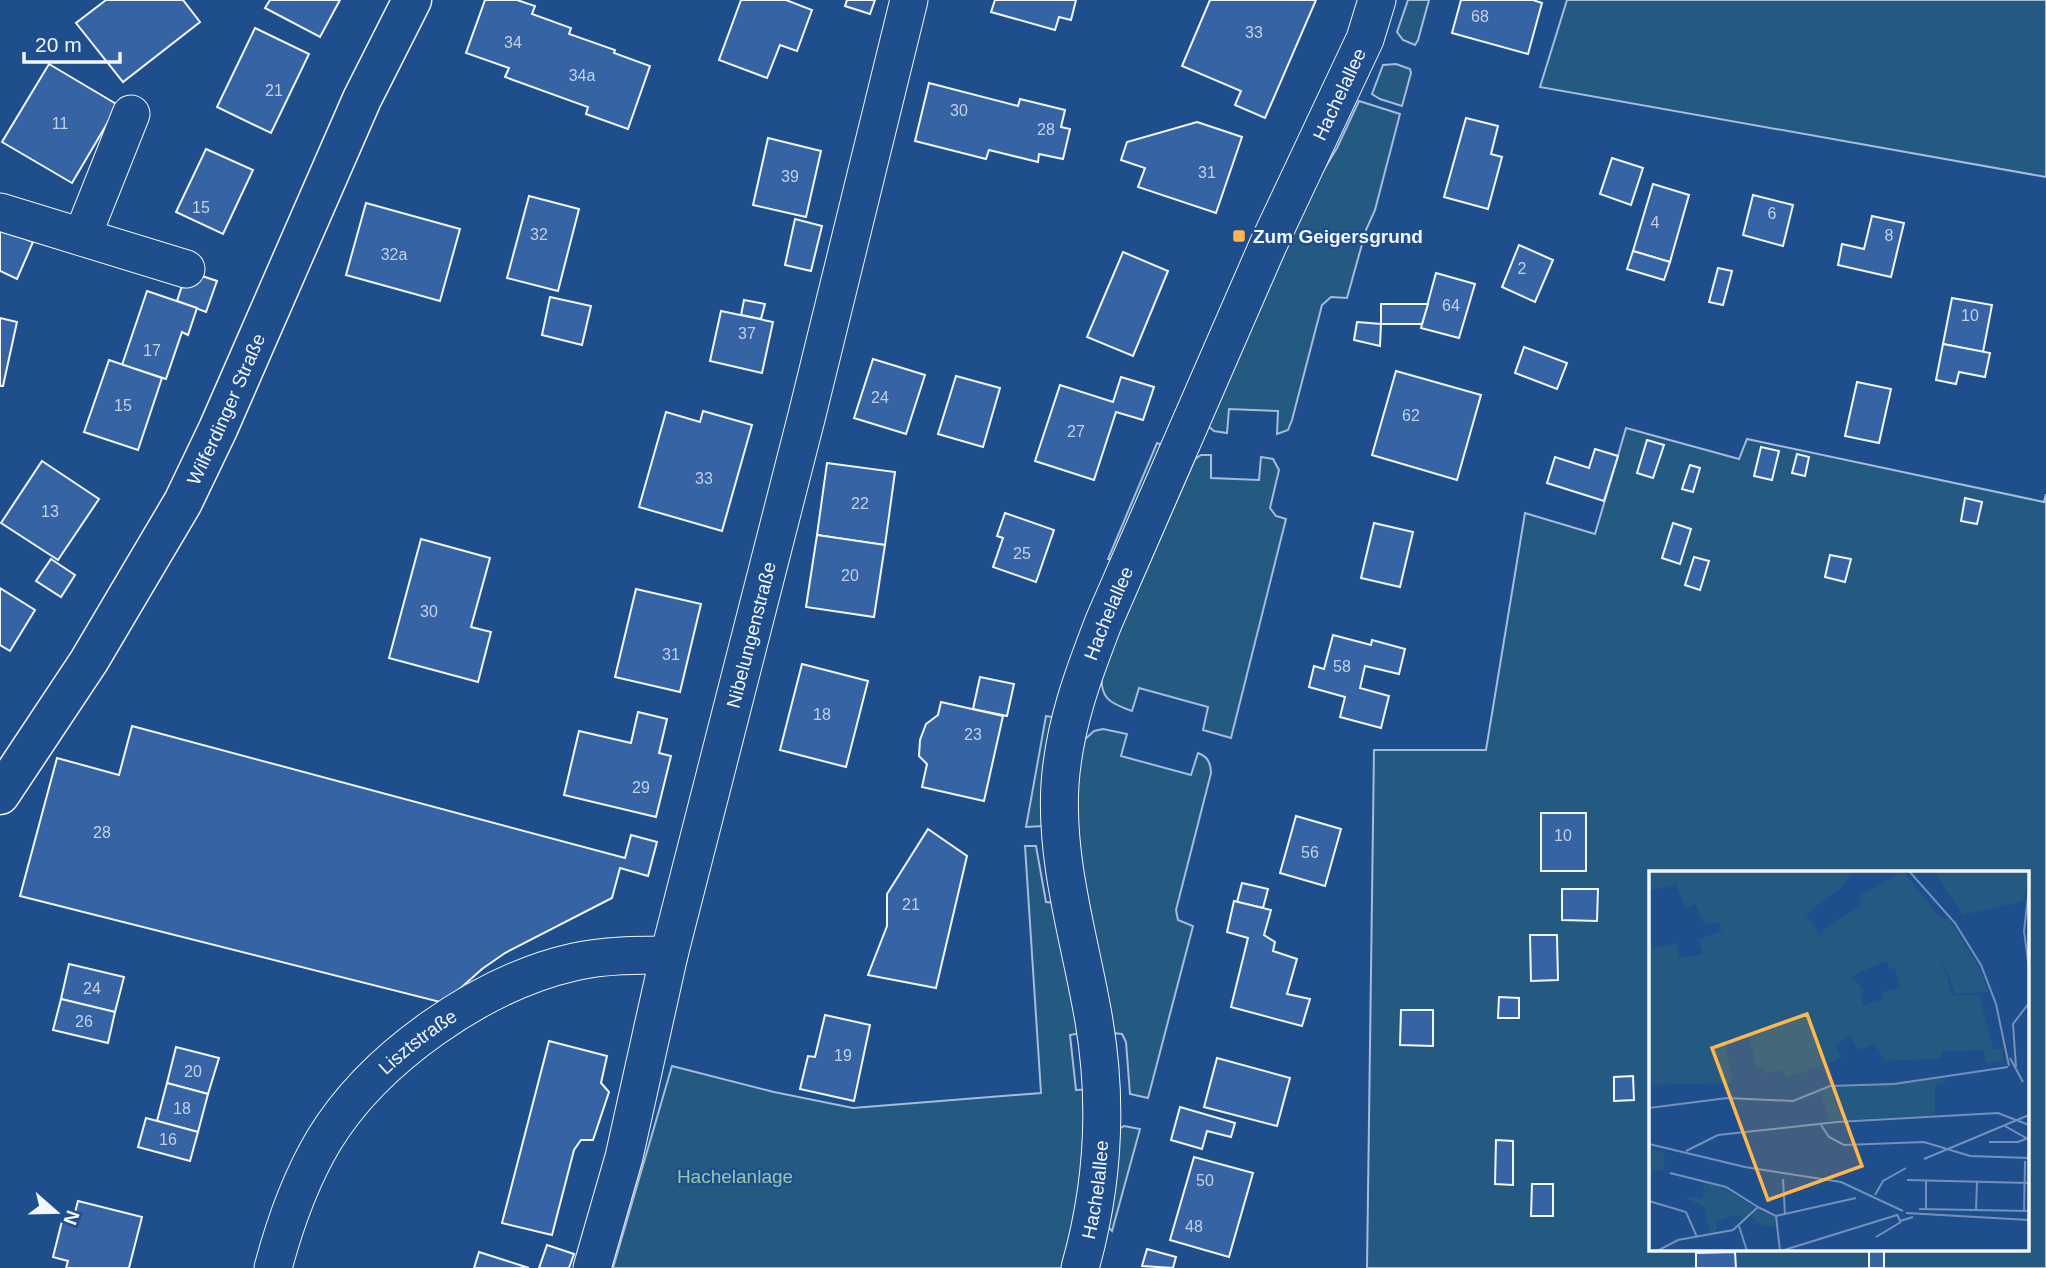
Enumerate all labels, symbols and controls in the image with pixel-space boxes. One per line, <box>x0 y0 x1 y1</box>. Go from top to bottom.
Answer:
house number: 68 <box>1471 8 1489 25</box>
scale bar <box>24 21 121 65</box>
house number: 33 <box>1245 24 1263 41</box>
text: 20 m <box>35 33 82 56</box>
house number: 34 <box>504 34 522 51</box>
street label: Hachelallee <box>1309 45 1370 144</box>
house number: 34a <box>569 67 595 84</box>
house number: 21 <box>265 82 283 99</box>
house number: 30 <box>950 102 968 119</box>
house number: 11 <box>52 115 68 132</box>
house number: 28 <box>1037 121 1055 138</box>
house number: 31 <box>1198 164 1216 181</box>
house number: 39 <box>781 168 799 185</box>
house number: 15 <box>192 199 210 216</box>
house number: 6 <box>1768 205 1777 222</box>
house number: 4 <box>1651 214 1660 231</box>
house number: 32 <box>530 226 548 243</box>
place label: Zum Geigersgrund <box>1253 226 1423 247</box>
house number: 8 <box>1885 227 1894 244</box>
marker: Zum Geigersgrund <box>1231 228 1247 244</box>
house number: 32a <box>381 246 407 263</box>
house number: 2 <box>1518 260 1527 277</box>
house number: 64 <box>1442 297 1460 314</box>
house number: 10 <box>1961 307 1979 324</box>
house number: 37 <box>738 325 756 342</box>
street label: Wilferdinger Straße <box>183 330 269 488</box>
house number: 17 <box>143 342 161 359</box>
house number: 24 <box>871 389 889 406</box>
house number: 15 <box>114 397 132 414</box>
house number: 62 <box>1402 407 1420 424</box>
house number: 27 <box>1067 423 1085 440</box>
house number: 33 <box>695 470 713 487</box>
house number: 22 <box>851 495 869 512</box>
house number: 13 <box>41 503 59 520</box>
house number: 25 <box>1013 545 1031 562</box>
street label: Nibelungenstraße <box>723 560 780 710</box>
street label: Hachelallee <box>1080 563 1138 663</box>
house number: 20 <box>841 567 859 584</box>
house number: 30 <box>420 603 438 620</box>
house number: 31 <box>662 646 680 663</box>
house number: 58 <box>1333 658 1351 675</box>
house number: 18 <box>813 706 831 723</box>
house number: 23 <box>964 726 982 743</box>
house number: 29 <box>632 779 650 796</box>
house number: 28 <box>93 824 111 841</box>
house number: 10 <box>1554 827 1572 844</box>
house number: 56 <box>1301 844 1319 861</box>
inset map <box>1649 871 2028 1250</box>
house number: 21 <box>902 896 920 913</box>
house number: 24 <box>83 980 101 997</box>
street label: Lisztstraße <box>374 1005 461 1079</box>
house number: 26 <box>75 1013 93 1030</box>
house number: 19 <box>834 1047 852 1064</box>
house number: 20 <box>184 1063 202 1080</box>
house number: 18 <box>173 1100 191 1117</box>
house number: 16 <box>159 1131 177 1148</box>
street label: Hachelallee <box>1078 1140 1112 1241</box>
park label: Hachelanlage <box>677 1166 793 1187</box>
house number: 50 <box>1196 1172 1214 1189</box>
north arrow <box>21 1177 91 1247</box>
text: N <box>59 1208 84 1228</box>
house number: 48 <box>1185 1218 1203 1235</box>

